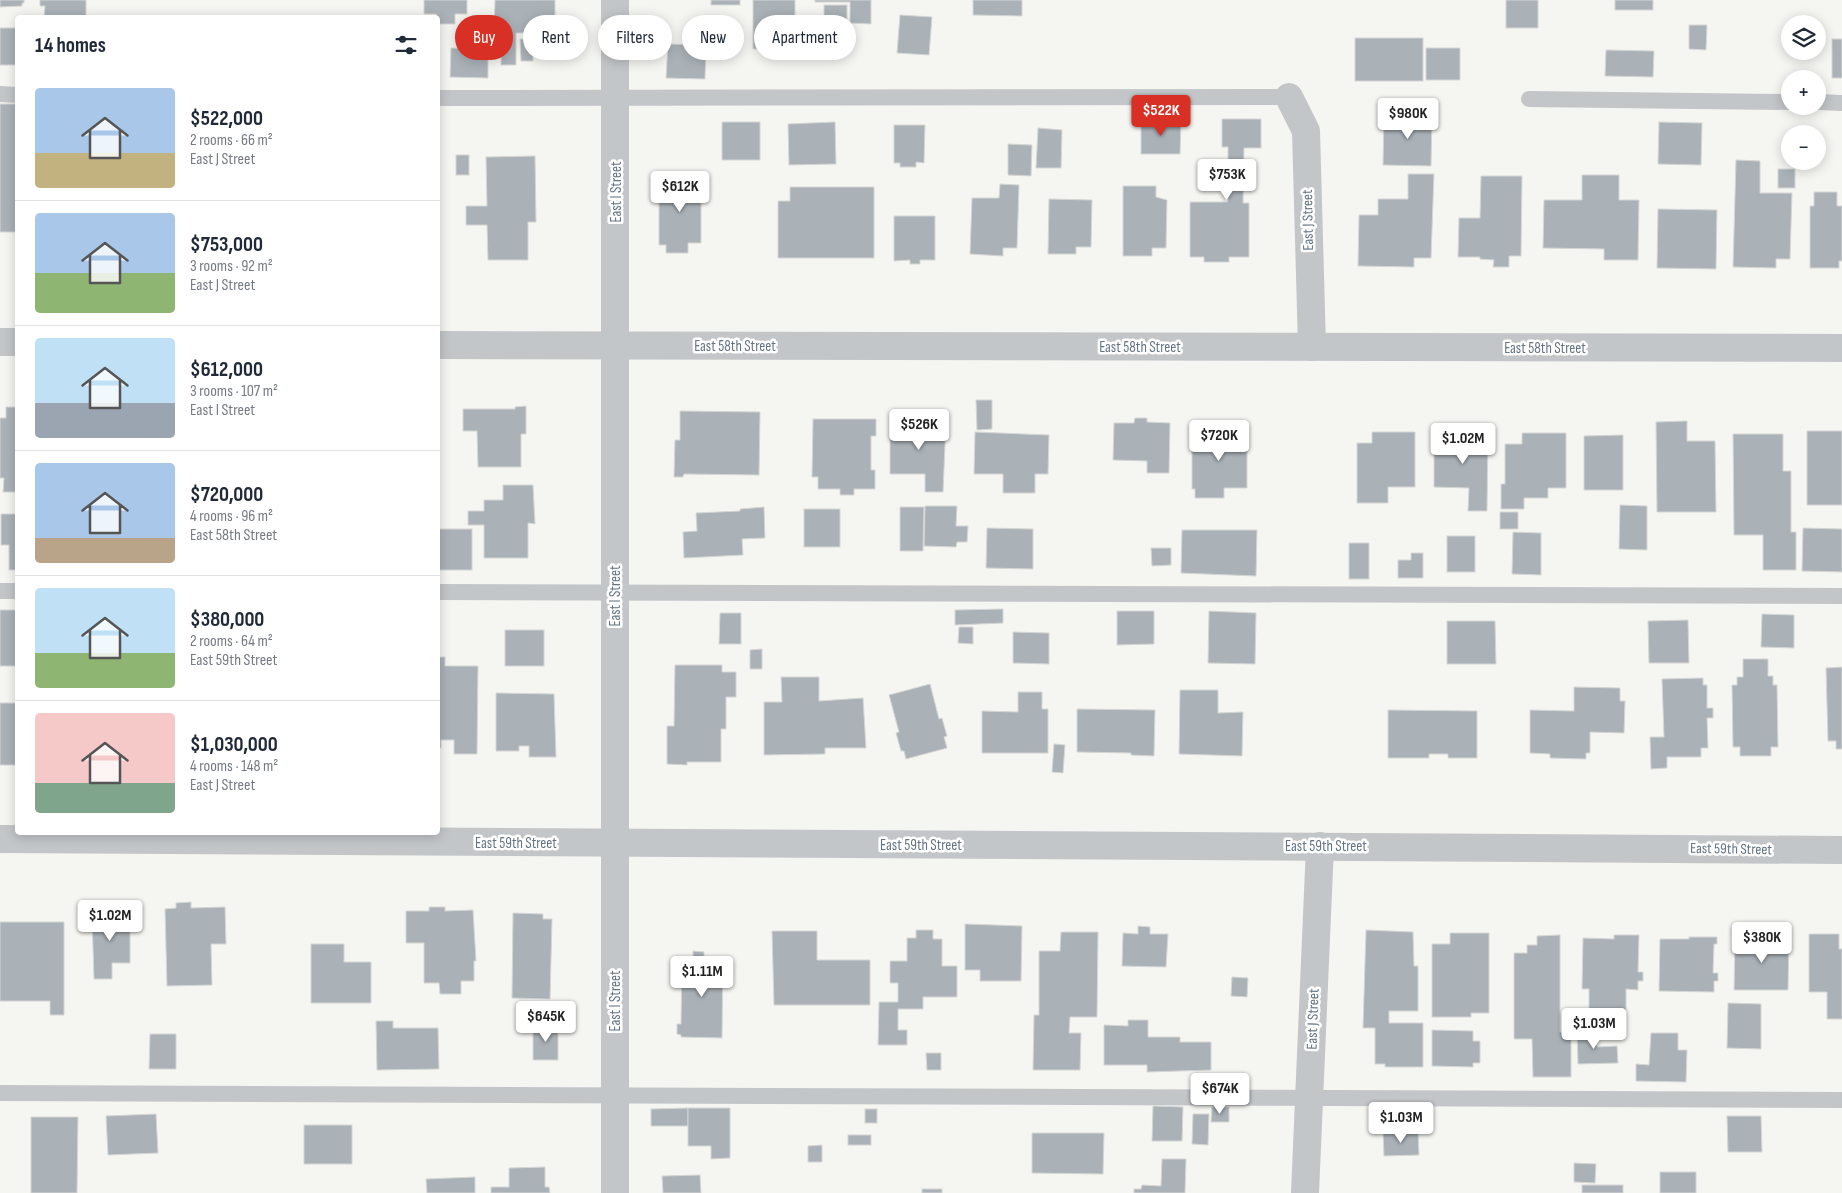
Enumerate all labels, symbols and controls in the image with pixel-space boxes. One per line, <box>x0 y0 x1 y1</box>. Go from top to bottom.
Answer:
chip: Buy <box>455 15 513 60</box>
chip: Rent <box>523 15 588 60</box>
chip: Filters <box>598 15 672 60</box>
chip: New <box>682 15 744 60</box>
chip: Apartment <box>754 15 856 60</box>
map controls <box>1781 15 1826 170</box>
button: layers <box>1781 15 1826 60</box>
icon: filters <box>392 31 420 59</box>
text: 14 homes <box>35 33 106 58</box>
button: + <box>1781 70 1826 115</box>
pin: $522K <box>1126 94 1196 137</box>
pin: $980K <box>1373 98 1443 140</box>
text: $522K <box>1142 101 1180 120</box>
text: $980K <box>1389 104 1427 123</box>
text: $522,000 <box>190 106 263 131</box>
icon: home <box>75 108 135 168</box>
button: − <box>1781 125 1826 170</box>
text: 2 rooms · 66 m² <box>190 131 273 150</box>
text: East J Street <box>190 150 255 169</box>
pin: $753K <box>1192 158 1262 201</box>
street label: East I Street <box>607 161 626 223</box>
text: $753K <box>1208 165 1246 184</box>
pin: $612K <box>645 170 715 213</box>
text: $612K <box>661 177 699 196</box>
street label: East J Street <box>1298 189 1318 251</box>
text: $753,000 <box>190 232 263 257</box>
icon: home <box>75 233 135 293</box>
text: 3 rooms · 92 m² <box>190 257 273 276</box>
text: East J Street <box>190 276 255 295</box>
street label: East 58th Street <box>694 337 776 356</box>
street label: East 58th Street <box>1099 338 1181 357</box>
street label: East 58th Street <box>1504 339 1586 358</box>
text: $612,000 <box>190 357 263 382</box>
icon: home <box>75 358 135 418</box>
text: 3 rooms · 107 m² <box>190 382 278 401</box>
text: East I Street <box>190 401 255 420</box>
pin: $526K <box>884 408 954 451</box>
text: $526K <box>900 415 938 434</box>
pin: $720K <box>1184 420 1254 462</box>
pin: $1.02M <box>1422 422 1504 465</box>
text: $720K <box>1200 426 1238 445</box>
text: $1.02M <box>1442 429 1484 448</box>
text: $720,000 <box>190 482 263 507</box>
icon: home <box>75 483 135 543</box>
text: 4 rooms · 96 m² <box>190 507 273 526</box>
text: East 58th Street <box>190 526 277 545</box>
street label: East I Street <box>606 565 625 627</box>
text: $380,000 <box>190 607 264 632</box>
icon: home <box>75 608 135 668</box>
text: 2 rooms · 64 m² <box>190 632 273 651</box>
text: East 59th Street <box>190 651 277 670</box>
text: $1,030,000 <box>190 732 278 757</box>
icon: home <box>75 733 135 793</box>
text: 4 rooms · 148 m² <box>190 757 278 776</box>
text: East J Street <box>190 776 255 795</box>
street label: East 59th Street <box>475 834 557 853</box>
street label: East 59th Street <box>880 836 962 855</box>
street label: East 59th Street <box>1285 837 1367 856</box>
street label: East 59th Street <box>1690 839 1773 859</box>
pin: $1.02M <box>69 900 151 942</box>
text: $1.02M <box>89 906 131 925</box>
pin: $380K <box>1727 922 1797 964</box>
text: $380K <box>1743 928 1781 947</box>
pin: $1.11M <box>661 956 743 998</box>
text: $1.11M <box>681 962 723 981</box>
street label: East I Street <box>606 970 625 1032</box>
street label: East J Street <box>1302 988 1324 1050</box>
pin: $645K <box>511 1000 581 1043</box>
text: $645K <box>527 1007 565 1026</box>
pin: $1.03M <box>1553 1008 1635 1050</box>
text: $1.03M <box>1572 1014 1616 1033</box>
pin: $674K <box>1185 1072 1255 1115</box>
text: $674K <box>1201 1079 1239 1098</box>
pin: $1.03M <box>1360 1102 1442 1144</box>
text: $1.03M <box>1379 1108 1423 1127</box>

